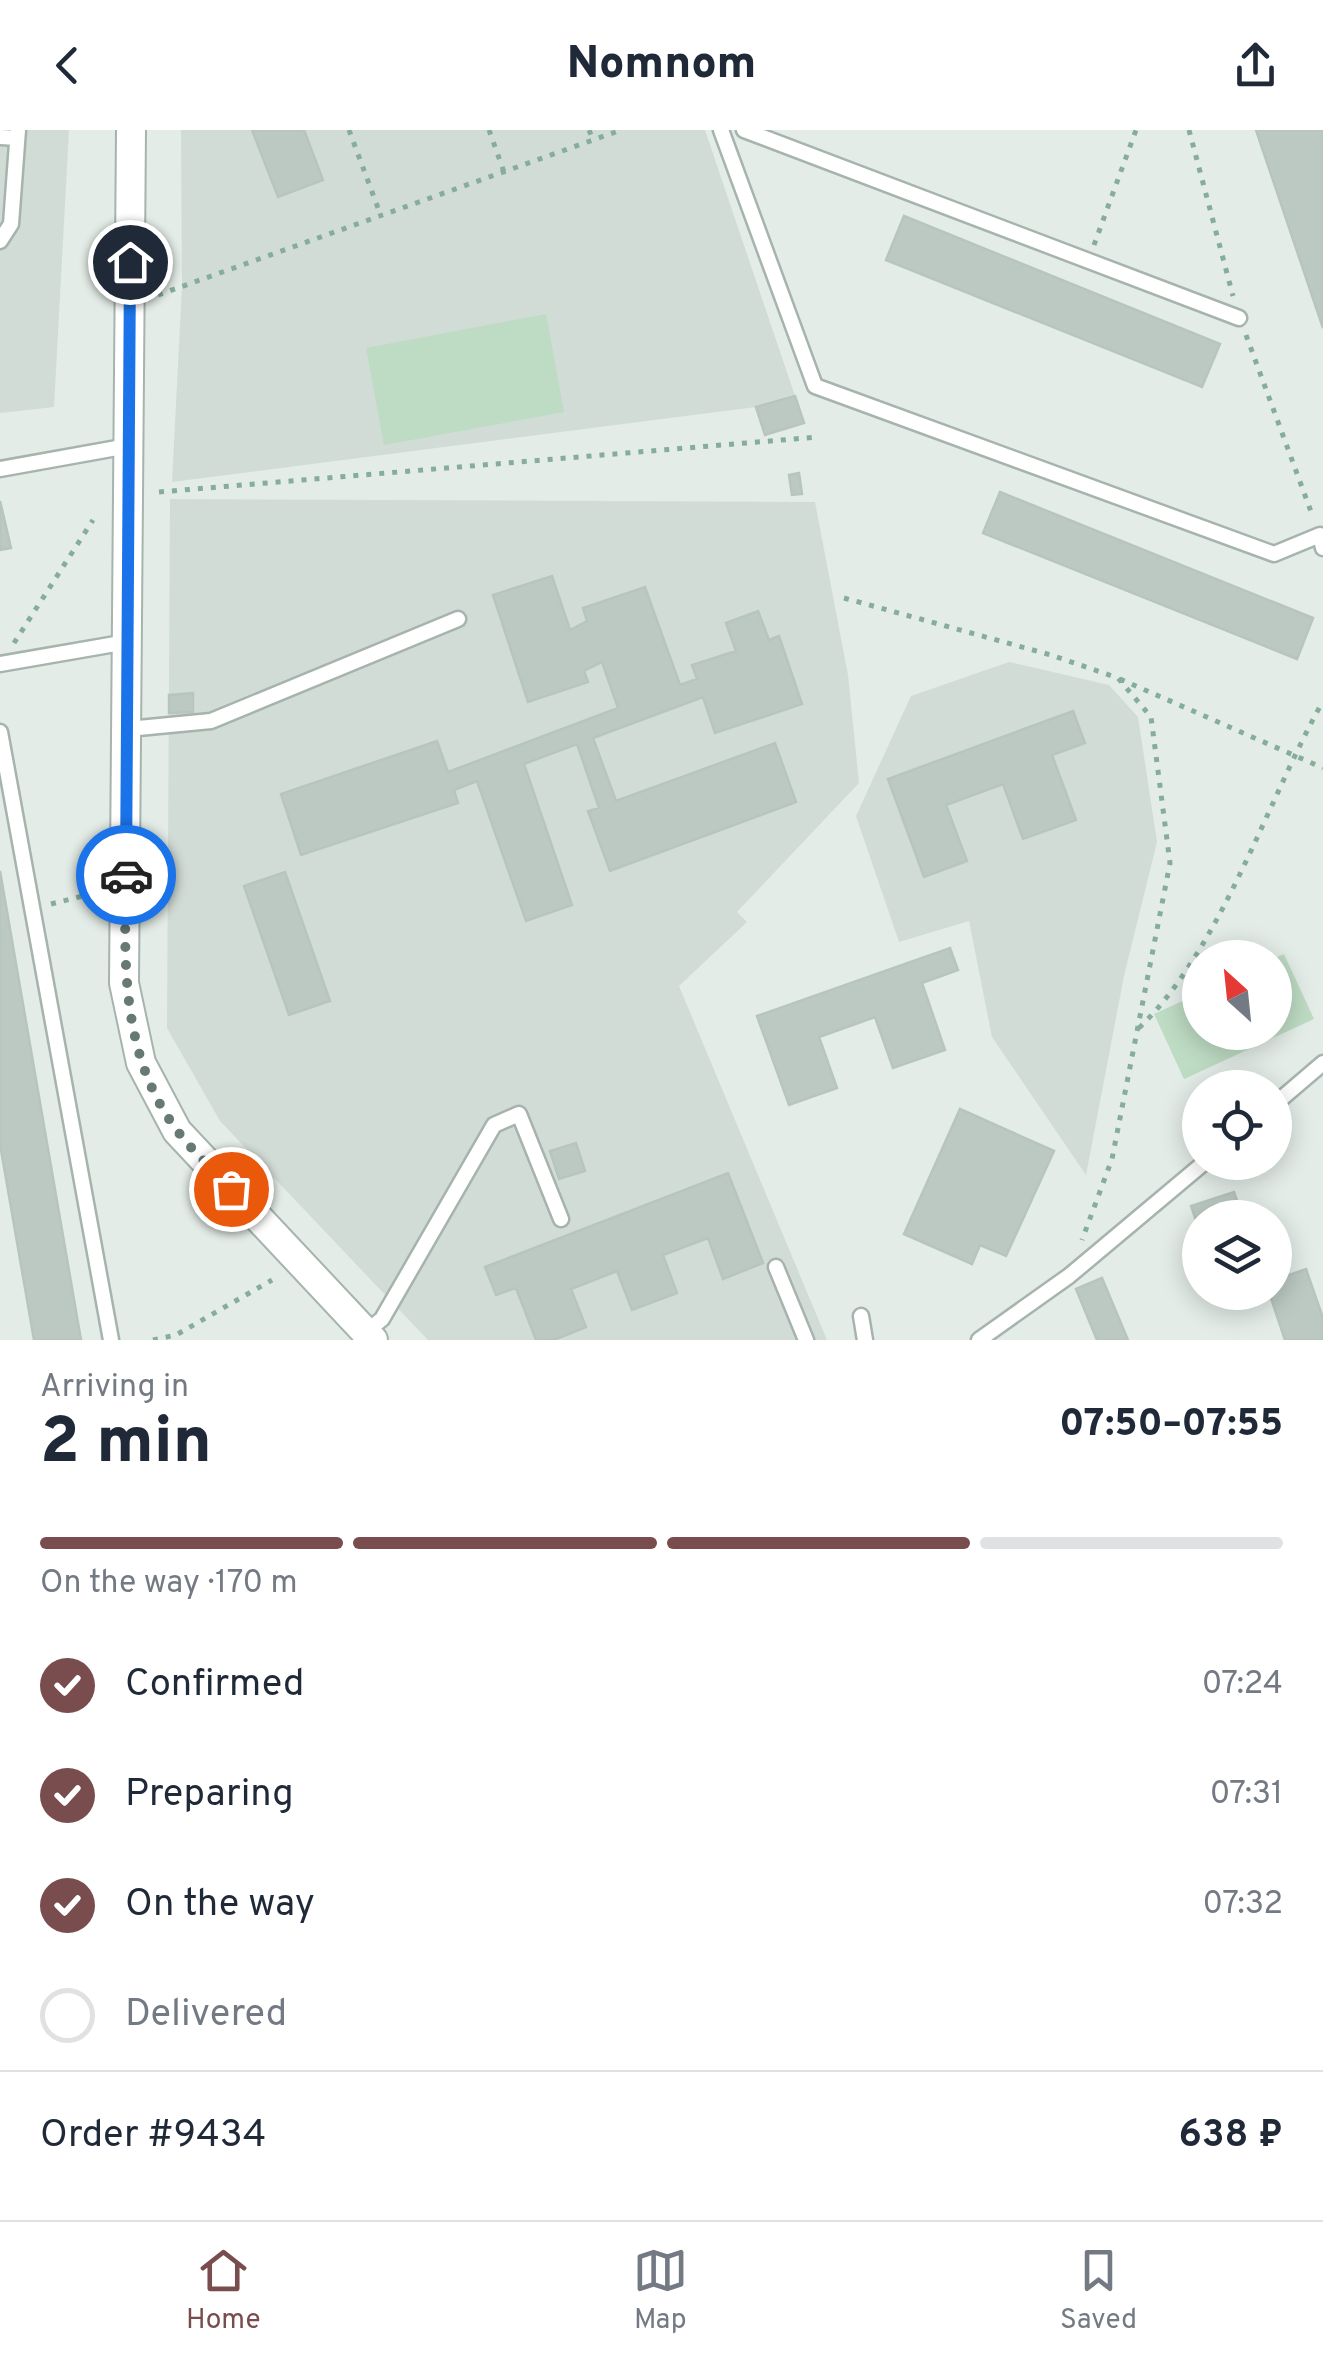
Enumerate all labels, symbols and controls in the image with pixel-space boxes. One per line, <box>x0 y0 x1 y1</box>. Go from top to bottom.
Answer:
text: Nomnom <box>567 37 756 94</box>
icon: back <box>40 38 95 93</box>
icon: share <box>1228 38 1283 93</box>
pin <box>88 220 173 305</box>
icon: home <box>103 235 158 290</box>
courier <box>76 825 176 925</box>
icon: car <box>99 848 154 903</box>
north arrow <box>1182 940 1292 1050</box>
map controls <box>1182 940 1292 1310</box>
button: locate <box>1182 1070 1292 1180</box>
pin <box>189 1147 274 1232</box>
icon: bag <box>204 1162 259 1217</box>
button: layers <box>1182 1200 1292 1310</box>
text: Arriving in <box>40 1368 189 1408</box>
text: 07:50–07:55 <box>1059 1401 1283 1450</box>
text: 2 min <box>40 1404 212 1486</box>
text: On the way · 170 m <box>40 1564 298 1604</box>
icon: check <box>40 1658 95 1713</box>
text: Confirmed <box>125 1661 304 1710</box>
text: 07:24 <box>1202 1665 1283 1705</box>
icon: check <box>40 1768 95 1823</box>
text: Preparing <box>125 1771 294 1820</box>
text: 07:31 <box>1210 1775 1283 1815</box>
icon: check <box>40 1878 95 1933</box>
text: On the way <box>125 1881 315 1930</box>
text: 07:32 <box>1203 1885 1283 1925</box>
text: Delivered <box>125 1991 287 2040</box>
text: Order #9434 <box>40 2112 266 2161</box>
text: 638 ₽ <box>1178 2112 1283 2161</box>
tab: Home <box>186 2243 260 2339</box>
tab: Map <box>633 2243 688 2339</box>
tab: Saved <box>1060 2243 1137 2339</box>

